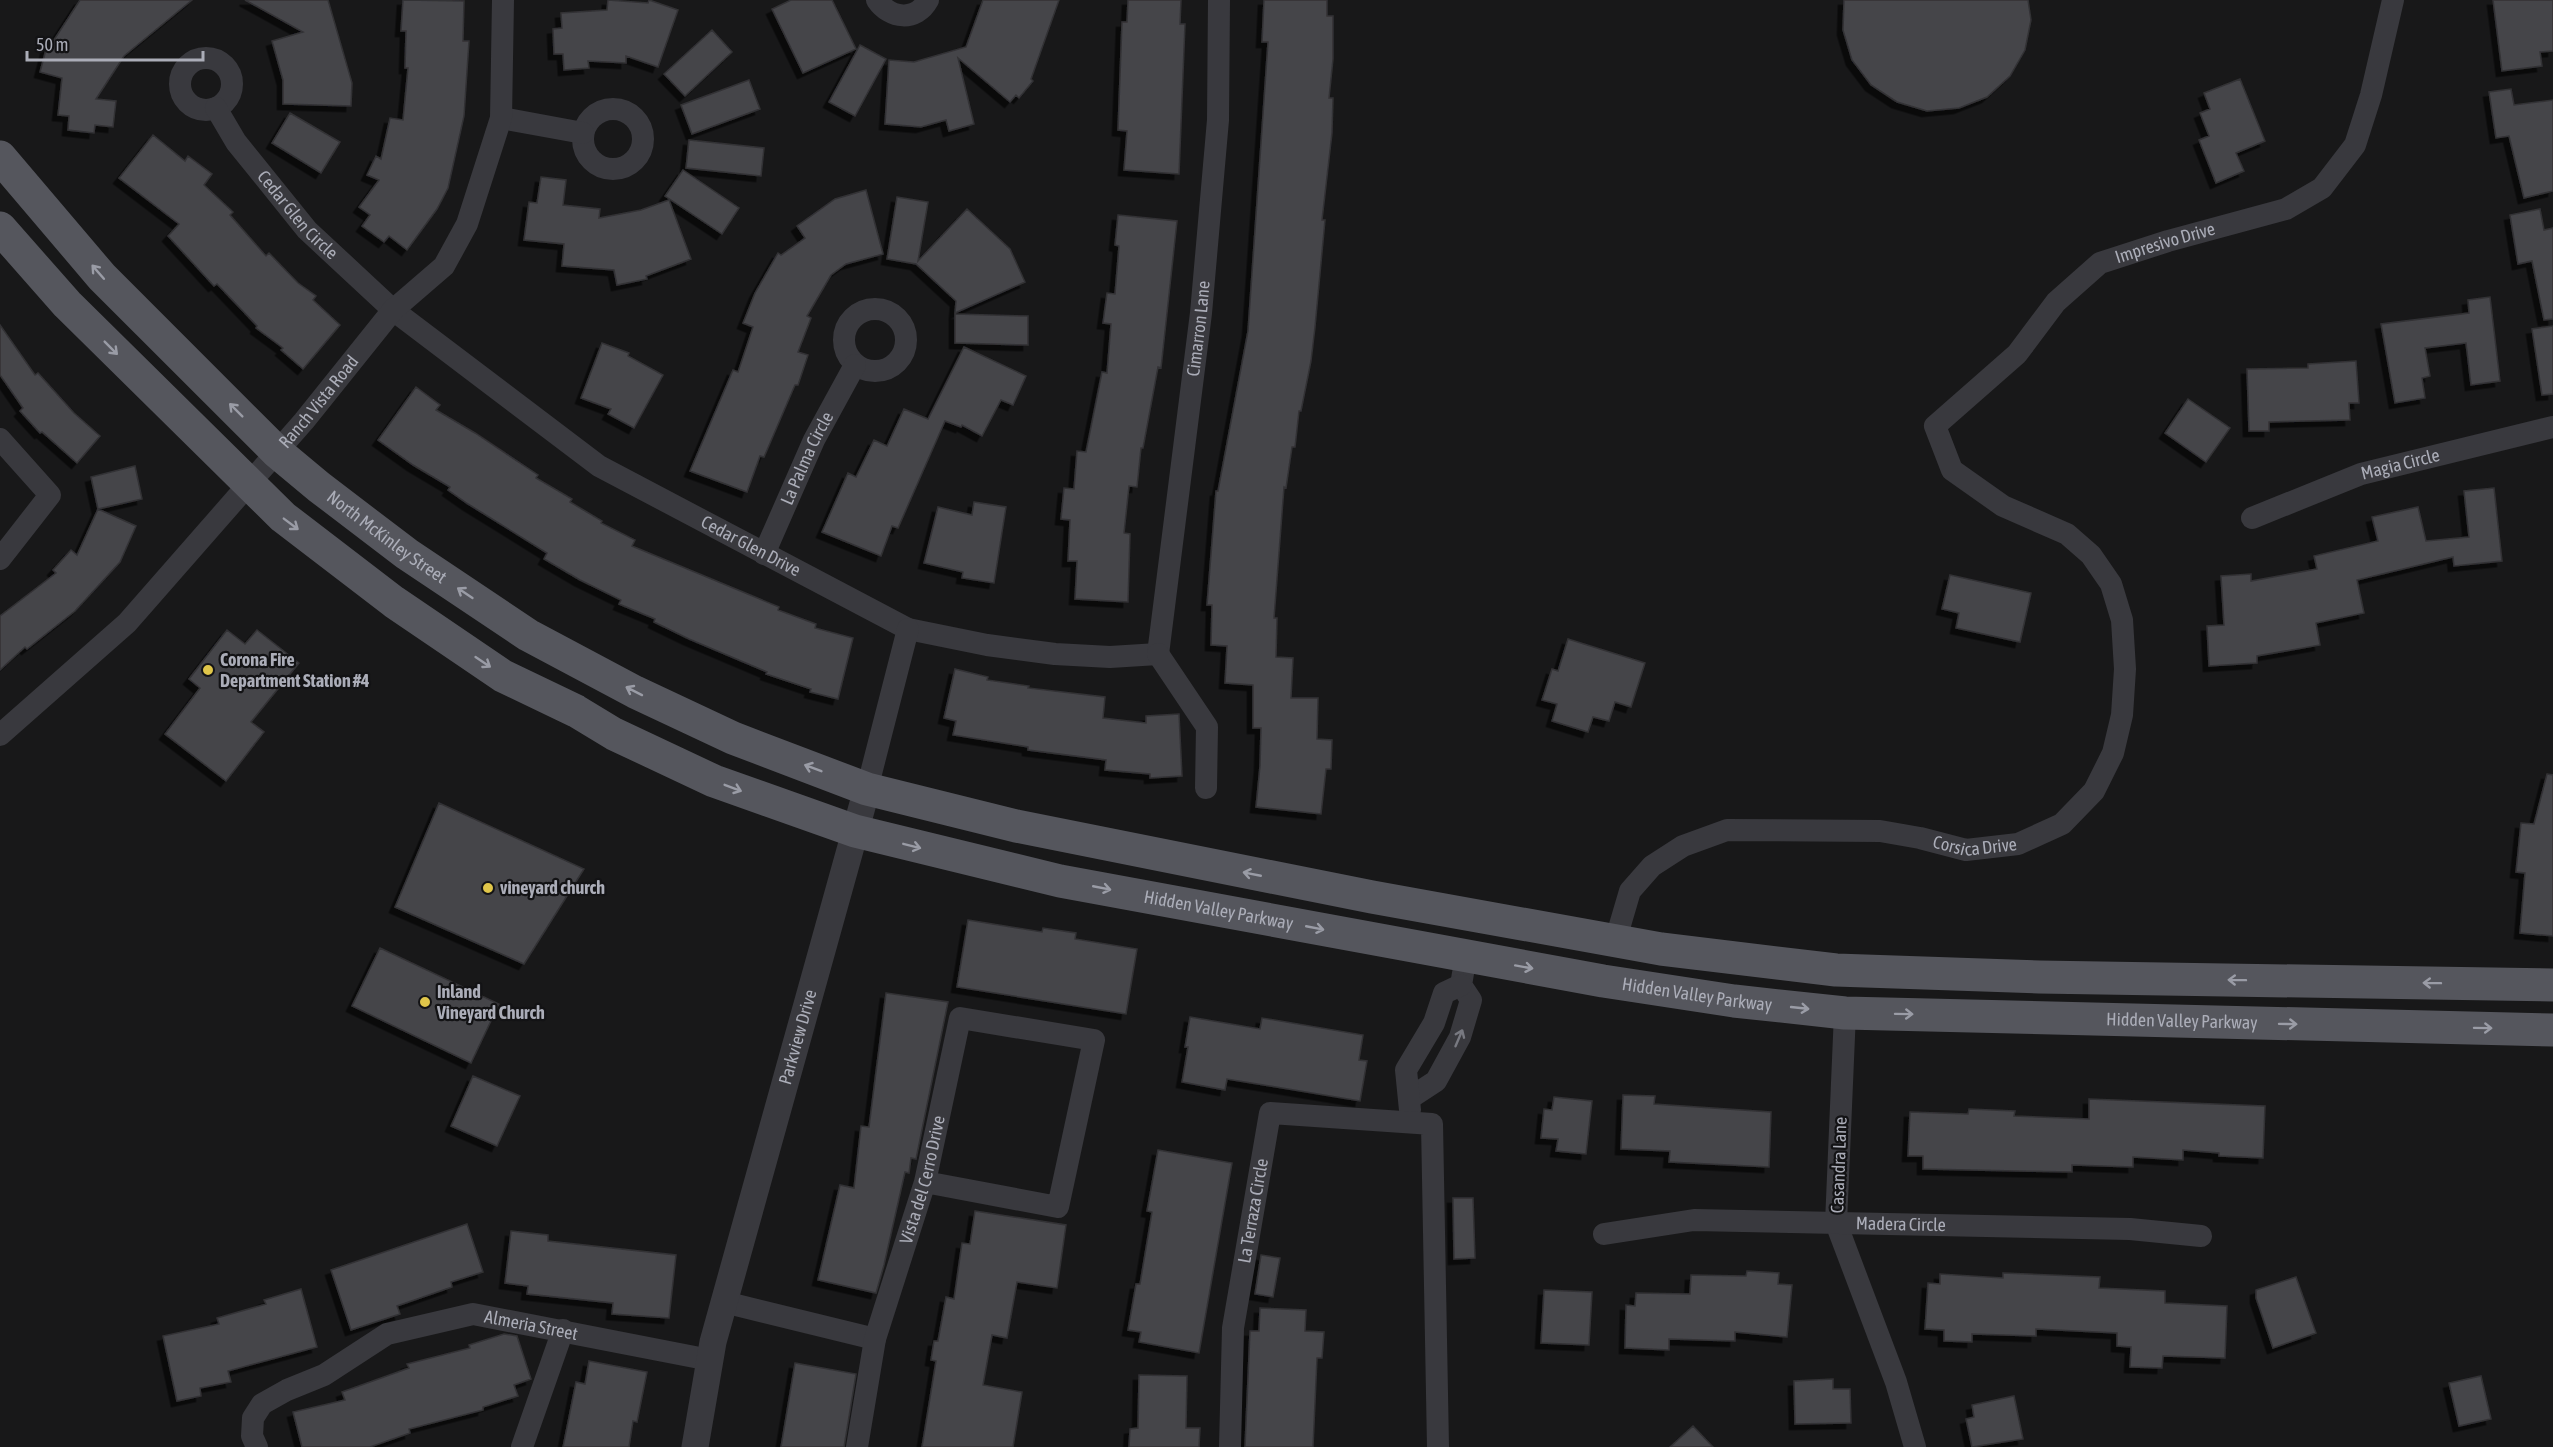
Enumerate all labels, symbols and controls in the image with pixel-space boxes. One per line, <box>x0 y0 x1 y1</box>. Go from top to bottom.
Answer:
scale bar <box>27 24 202 62</box>
text: 50 m <box>36 34 68 55</box>
street label: Cedar Glen Circle <box>253 166 342 263</box>
street label: Impresivo Drive <box>2112 218 2217 267</box>
one-way arrow <box>91 265 105 280</box>
street label: Cimarron Lane <box>1182 280 1214 378</box>
one-way arrow <box>104 340 119 355</box>
street label: Ranch Vista Road <box>274 351 362 452</box>
one-way arrow <box>229 403 243 418</box>
street label: La Palma Circle <box>776 408 837 508</box>
street label: Magia Circle <box>2359 444 2442 484</box>
street label: North McKinley Street <box>323 486 451 588</box>
street label: Cedar Glen Drive <box>698 511 804 580</box>
one-way arrow <box>283 517 299 530</box>
one-way arrow <box>458 587 474 599</box>
place label: Corona Fire Department Station #4 <box>220 649 369 691</box>
one-way arrow <box>475 656 491 668</box>
marker: Corona Fire Department Station #4 <box>201 663 215 677</box>
one-way arrow <box>626 685 643 697</box>
one-way arrow <box>804 762 823 773</box>
one-way arrow <box>724 784 742 795</box>
street label: Corsica Drive <box>1931 831 2018 860</box>
one-way arrow <box>902 841 921 852</box>
one-way arrow <box>1243 868 1263 879</box>
place label: vineyard church <box>500 877 605 898</box>
marker: vineyard church <box>481 881 495 895</box>
one-way arrow <box>1092 883 1112 894</box>
street label: Hidden Valley Parkway <box>1142 886 1295 934</box>
one-way arrow <box>1304 923 1324 934</box>
one-way arrow <box>1514 962 1533 973</box>
street label: Hidden Valley Parkway <box>1621 973 1773 1015</box>
one-way arrow <box>2227 974 2247 986</box>
one-way arrow <box>2422 977 2442 989</box>
place label: Inland Vineyard Church <box>436 981 545 1023</box>
street label: Parkview Drive <box>774 987 821 1087</box>
marker: Inland Vineyard Church <box>418 995 432 1009</box>
one-way arrow <box>1789 1003 1809 1014</box>
one-way arrow <box>1893 1008 1913 1020</box>
street label: Hidden Valley Parkway <box>2106 1008 2258 1033</box>
one-way arrow <box>2277 1018 2297 1029</box>
one-way arrow <box>2472 1022 2492 1034</box>
one-way arrow <box>1454 1029 1465 1048</box>
street label: Vista del Cerro Drive <box>895 1113 949 1246</box>
street label: Casandra Lane <box>1826 1116 1851 1214</box>
street label: La Terraza Circle <box>1233 1157 1272 1265</box>
street label: Madera Circle <box>1856 1212 1946 1235</box>
street label: Almeria Street <box>483 1305 580 1344</box>

